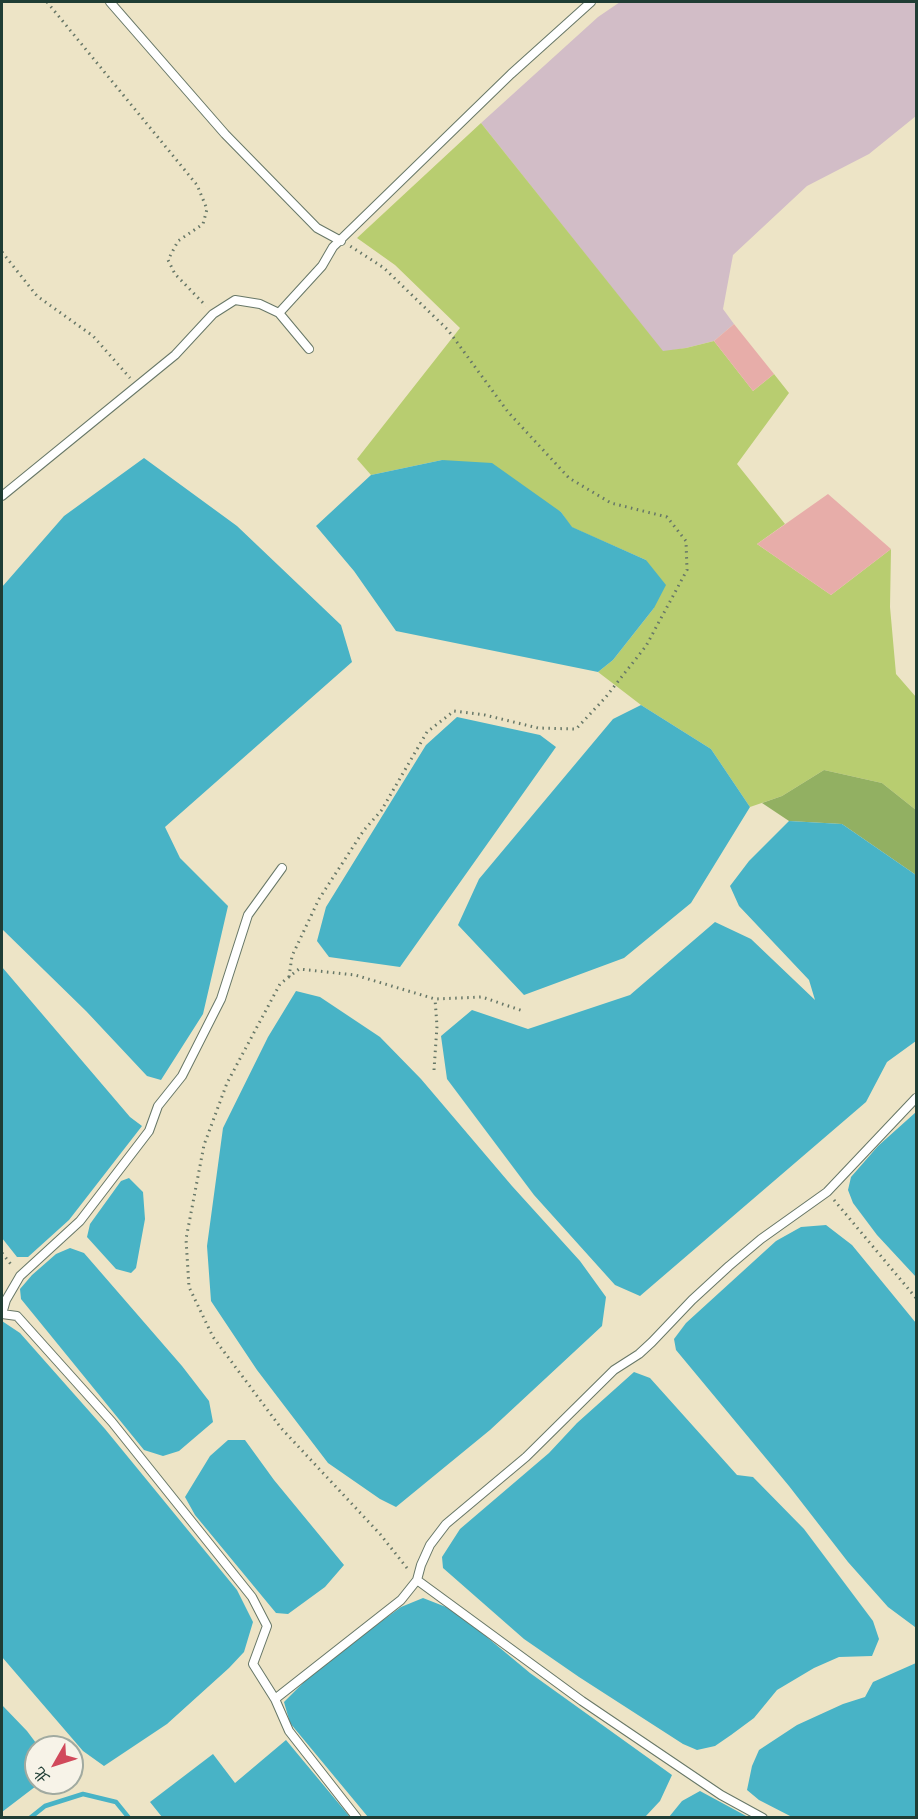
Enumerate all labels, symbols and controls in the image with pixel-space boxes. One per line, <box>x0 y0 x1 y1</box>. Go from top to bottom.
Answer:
north arrow <box>24 1735 84 1795</box>
text: 北 <box>28 1763 54 1788</box>

